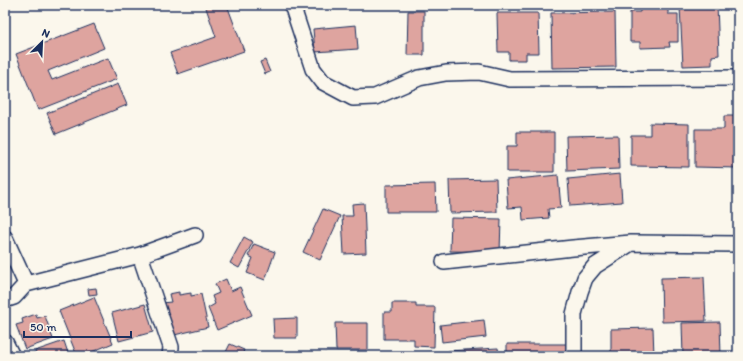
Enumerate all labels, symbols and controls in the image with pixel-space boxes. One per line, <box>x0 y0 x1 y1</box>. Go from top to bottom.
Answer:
north arrow <box>22 22 62 62</box>
text: N <box>40 26 52 41</box>
scale bar <box>24 313 131 339</box>
text: 50 m <box>30 320 56 334</box>

